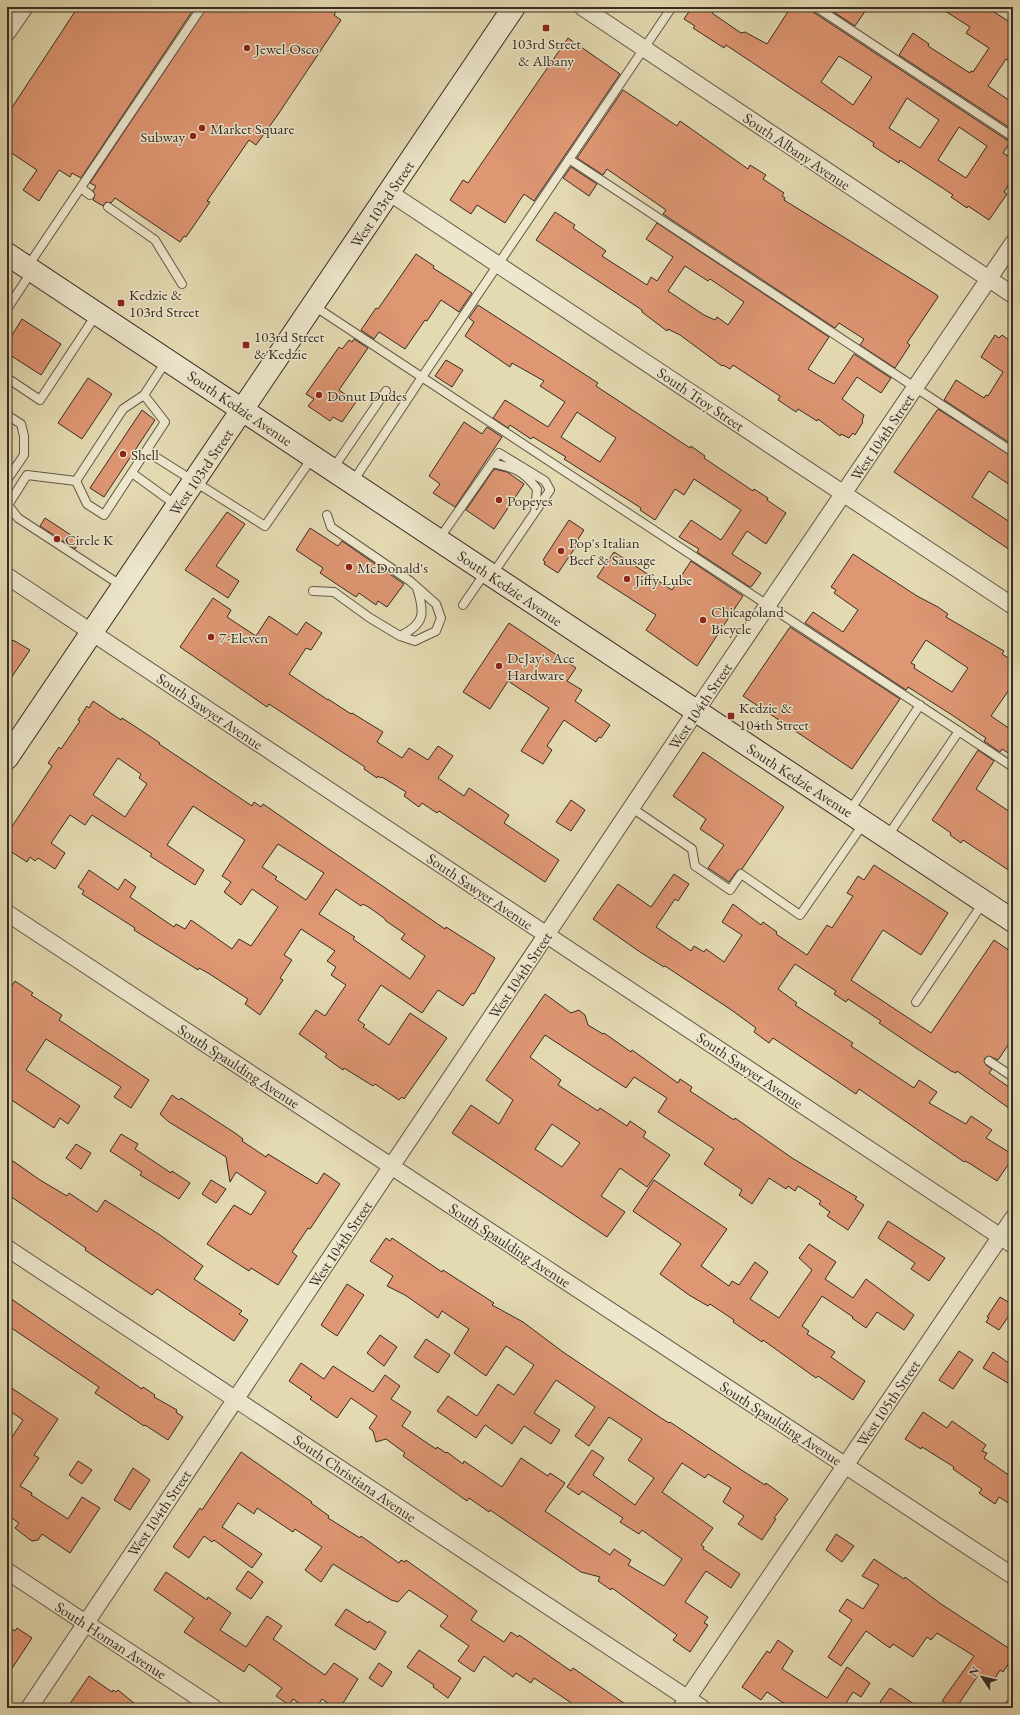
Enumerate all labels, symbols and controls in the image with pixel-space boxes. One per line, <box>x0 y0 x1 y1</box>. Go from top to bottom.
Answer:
marker: 103rd Street & Albany <box>541 23 551 33</box>
place label: 103rd Street & Albany <box>511 34 581 70</box>
place label: Jewel-Osco <box>253 39 319 58</box>
marker: Jewel-Osco <box>242 43 252 53</box>
street label: South Albany Avenue <box>740 108 854 194</box>
place label: Market Square <box>210 119 295 138</box>
marker: Market Square <box>197 123 207 133</box>
place label: Subway <box>140 127 185 146</box>
marker: Subway <box>188 131 198 141</box>
street label: West 103rd Street <box>346 157 418 251</box>
place label: Kedzie & 103rd Street <box>129 285 199 321</box>
marker: Kedzie & 103rd Street <box>116 298 126 308</box>
place label: 103rd Street & Kedzie <box>254 327 324 363</box>
marker: 103rd Street & Kedzie <box>241 340 251 350</box>
street label: South Troy Street <box>654 363 748 435</box>
street label: South Kedzie Avenue <box>184 366 296 450</box>
place label: Donut Dudes <box>327 386 407 405</box>
marker: Donut Dudes <box>314 390 324 400</box>
street label: West 104th Street <box>846 390 918 484</box>
street label: West 103rd Street <box>165 425 237 519</box>
place label: Shell <box>131 445 159 464</box>
marker: Shell <box>118 449 128 459</box>
place label: Popeyes <box>507 491 553 510</box>
marker: Popeyes <box>494 495 504 505</box>
place label: Circle K <box>65 530 114 549</box>
place label: Pop's Italian Beef & Sausage <box>569 533 656 569</box>
marker: Circle K <box>52 534 62 544</box>
street label: South Kedzie Avenue <box>454 546 566 630</box>
marker: Pop's Italian Beef & Sausage <box>556 546 566 556</box>
place label: McDonald's <box>357 558 428 577</box>
marker: McDonald's <box>344 562 354 572</box>
place label: Jiffy Lube <box>633 570 692 589</box>
marker: Jiffy Lube <box>622 574 632 584</box>
place label: Chicagoland Bicycle <box>711 602 784 638</box>
marker: Chicagoland Bicycle <box>698 615 708 625</box>
place label: 7-Eleven <box>219 628 268 647</box>
marker: 7-Eleven <box>206 632 216 642</box>
place label: DeJay's Ace Hardware <box>507 648 575 684</box>
street label: West 104th Street <box>664 659 736 753</box>
marker: DeJay's Ace Hardware <box>494 661 504 671</box>
street label: South Sawyer Avenue <box>153 669 267 754</box>
place label: Kedzie & 104th Street <box>739 698 809 734</box>
marker: Kedzie & 104th Street <box>726 711 736 721</box>
street label: South Kedzie Avenue <box>743 739 857 821</box>
street label: South Sawyer Avenue <box>423 849 537 934</box>
street label: West 104th Street <box>484 928 556 1022</box>
street label: South Spaulding Avenue <box>175 1020 304 1113</box>
street label: South Sawyer Avenue <box>693 1028 807 1113</box>
street label: West 104th Street <box>304 1197 376 1291</box>
street label: South Spaulding Avenue <box>446 1199 575 1292</box>
street label: West 105th Street <box>852 1356 924 1450</box>
street label: South Spaulding Avenue <box>717 1377 846 1470</box>
street label: South Christiana Avenue <box>290 1430 420 1526</box>
street label: West 104th Street <box>123 1466 195 1560</box>
street label: South Homan Avenue <box>52 1597 170 1683</box>
north arrow <box>962 1657 1002 1697</box>
text: N <box>966 1664 982 1679</box>

